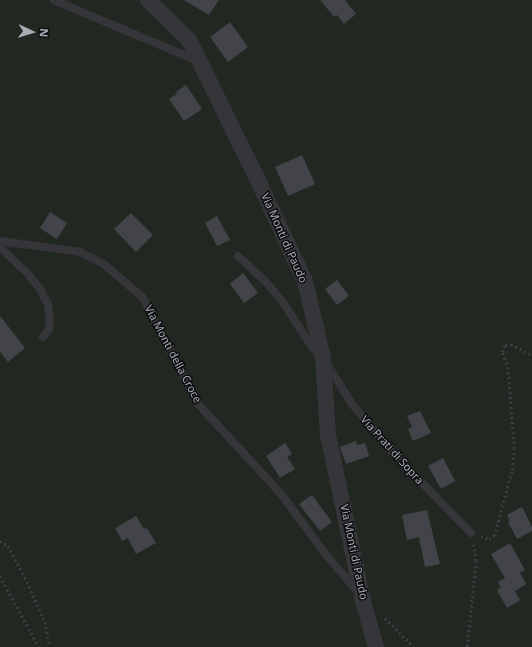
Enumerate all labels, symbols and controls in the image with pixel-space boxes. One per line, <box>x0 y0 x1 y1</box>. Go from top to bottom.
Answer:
north arrow <box>12 12 52 52</box>
text: N <box>37 28 52 38</box>
street label: Via Monti di Paudo <box>258 191 310 285</box>
street label: Via Monti della Croce <box>142 303 204 405</box>
street label: Via Prati di Sopra <box>358 413 426 487</box>
street label: Via Monti di Paudo <box>337 503 371 601</box>

